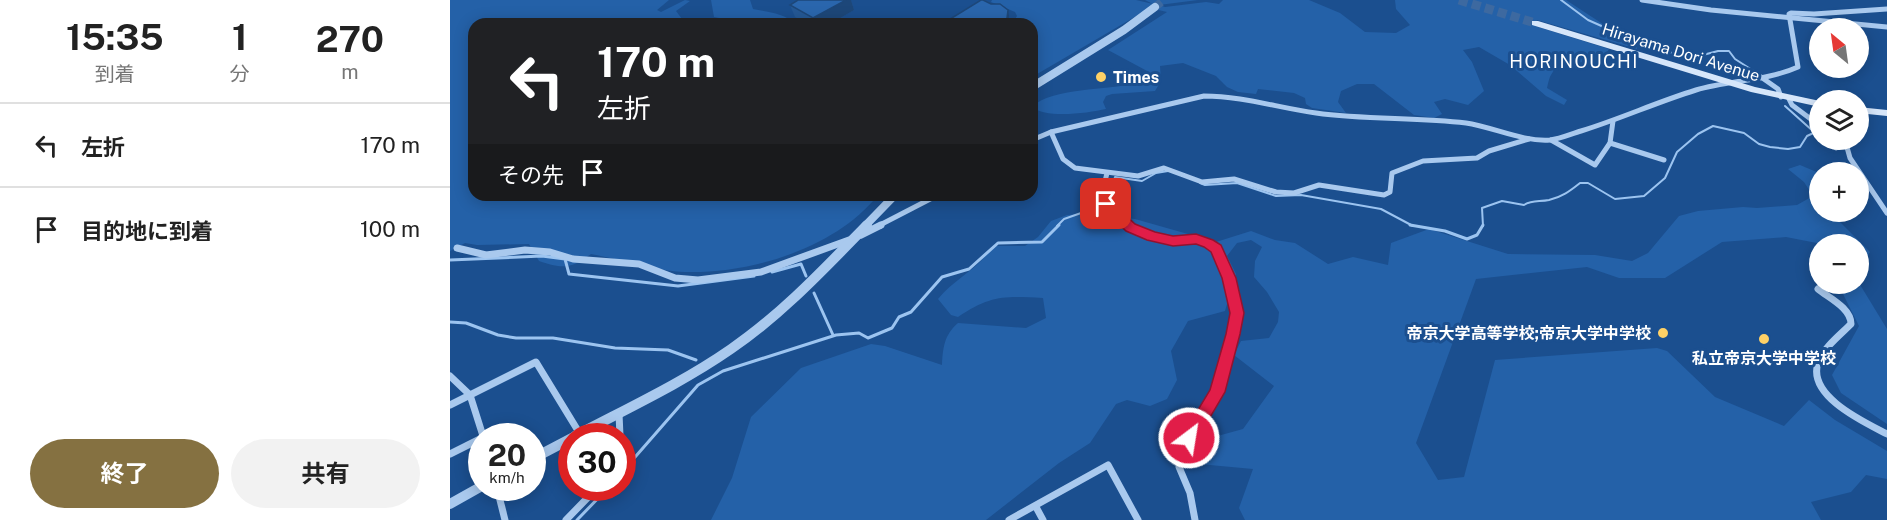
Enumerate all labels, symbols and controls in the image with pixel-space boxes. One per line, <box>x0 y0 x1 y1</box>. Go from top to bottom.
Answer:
text: 15:35 <box>66 16 164 58</box>
text: 1 <box>232 16 247 58</box>
text: 270 <box>316 18 384 60</box>
north arrow <box>1809 18 1869 78</box>
map controls <box>1809 18 1869 294</box>
street label: Hirayama Dori Avenue <box>1600 19 1762 86</box>
text: 170 m <box>597 37 715 86</box>
icon: left <box>498 42 576 120</box>
district label: HORINOUCHI <box>1509 51 1639 72</box>
text: m <box>341 60 358 84</box>
text: 到着 <box>95 62 135 86</box>
text: 分 <box>230 62 250 86</box>
place label: Times <box>1113 68 1159 87</box>
marker: Times <box>1094 70 1108 84</box>
button: layers <box>1809 90 1869 150</box>
text: 左折 <box>597 92 651 124</box>
icon: left <box>30 129 63 162</box>
text: 170 m <box>360 132 420 158</box>
text: 左折 <box>81 134 125 160</box>
icon: arrive <box>576 156 609 189</box>
text: その先 <box>498 162 564 188</box>
button: + <box>1809 162 1869 222</box>
pin <box>1080 178 1131 229</box>
icon: arrive <box>1089 187 1122 220</box>
icon: arrive <box>30 213 63 246</box>
text: 100 m <box>360 216 420 242</box>
text: 目的地に到着 <box>81 218 213 244</box>
button: − <box>1809 234 1869 294</box>
place label: 帝京大学高等学校;帝京大学中学校 <box>1407 324 1651 343</box>
marker: 帝京大学高等学校;帝京大学中学校 <box>1656 326 1670 340</box>
marker: 私立帝京大学中学校 <box>1757 332 1771 346</box>
place label: 私立帝京大学中学校 <box>1692 349 1836 368</box>
position arrow <box>1157 406 1221 470</box>
speed limit sign: 30 <box>558 423 636 501</box>
text: 20 <box>488 437 526 473</box>
button: 終了 <box>30 439 219 508</box>
button: 共有 <box>231 439 420 508</box>
text: km/h <box>489 469 525 486</box>

